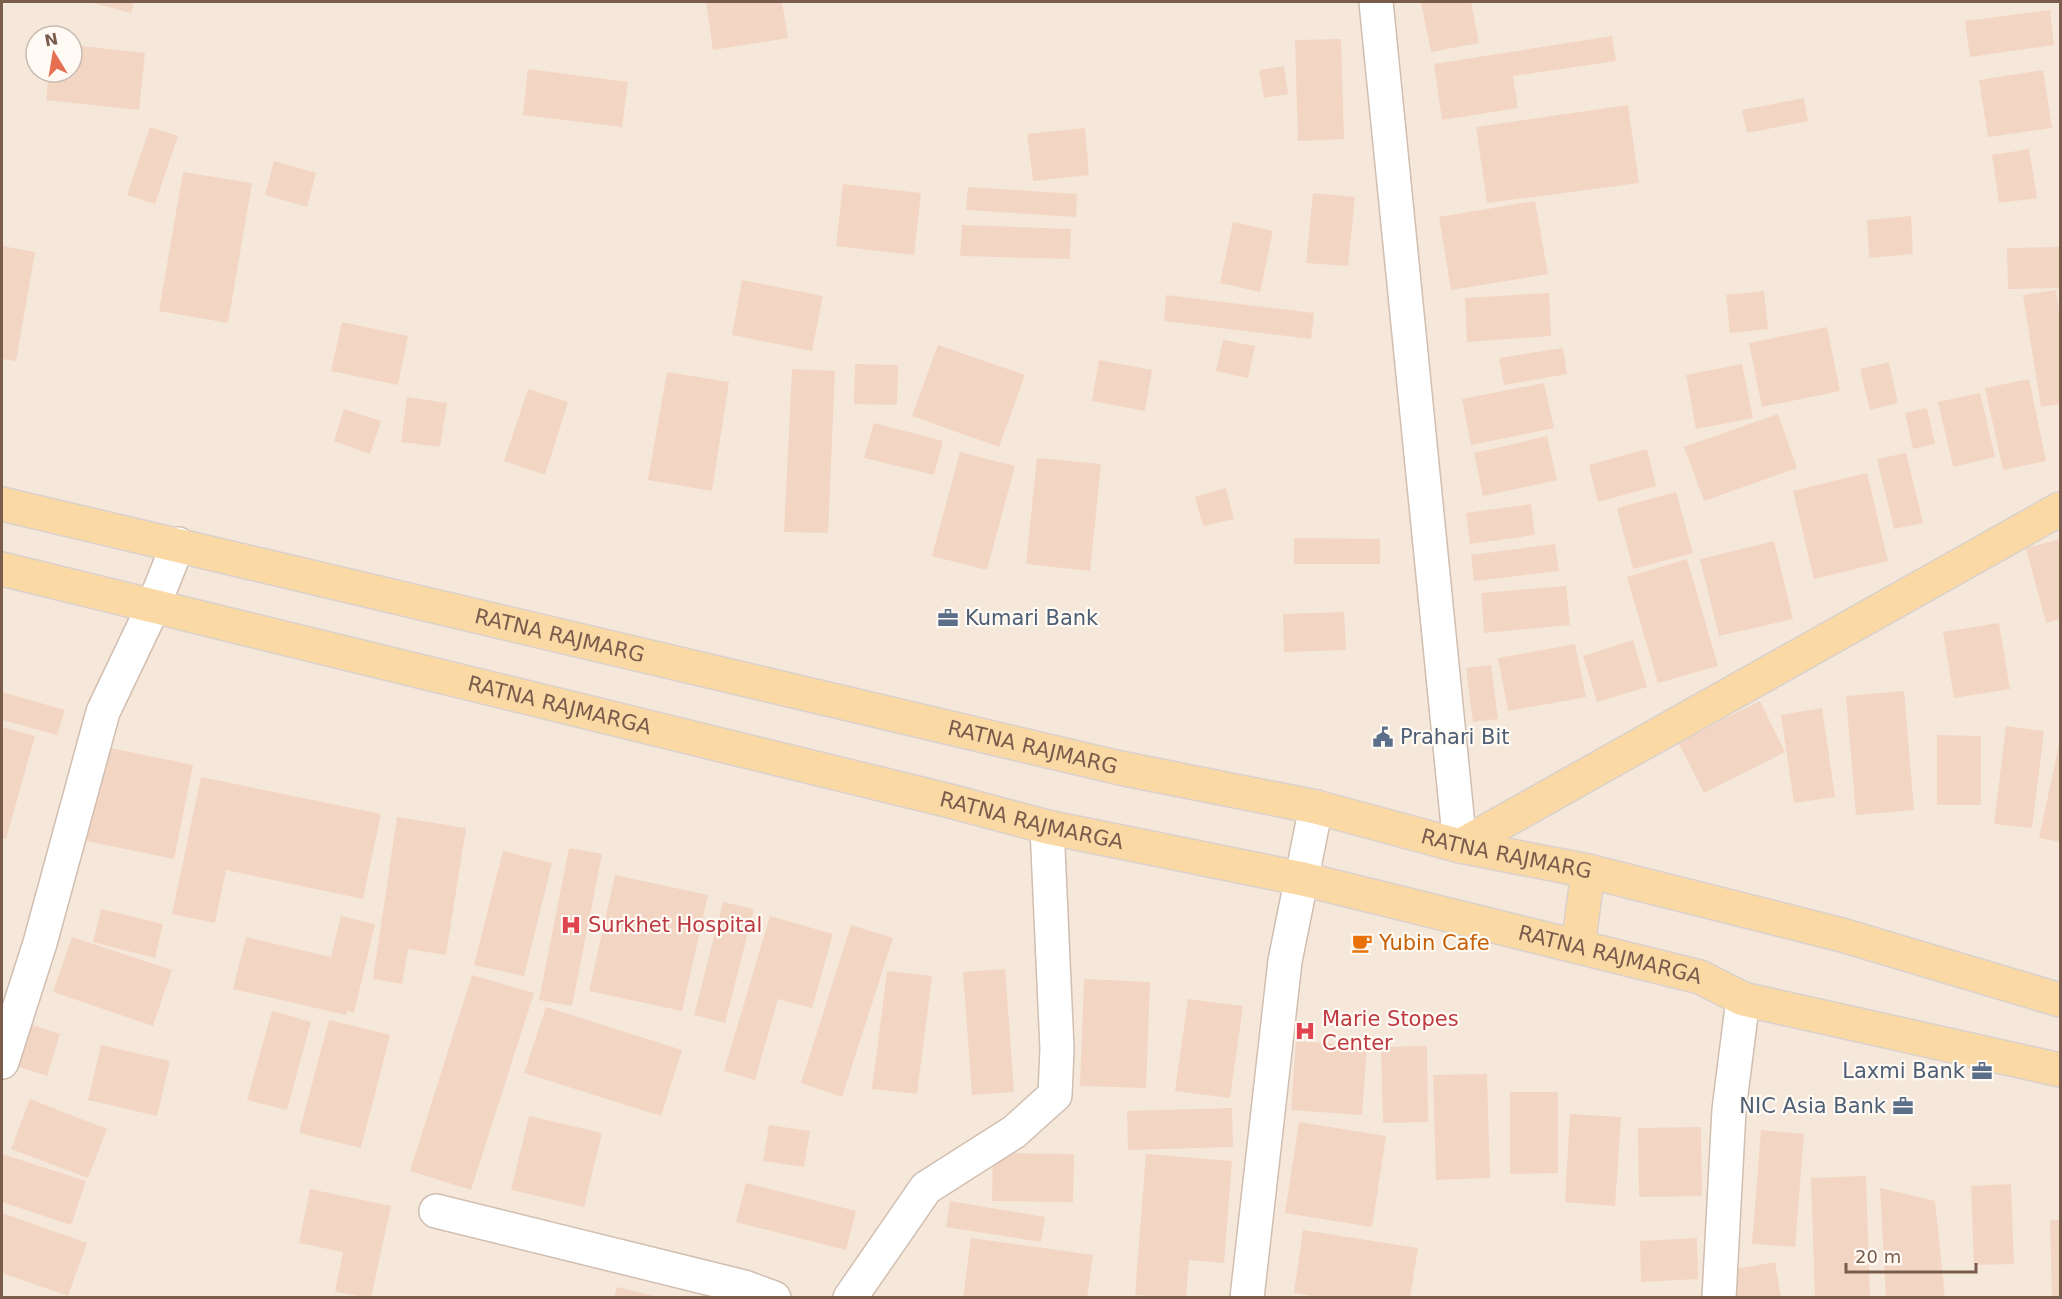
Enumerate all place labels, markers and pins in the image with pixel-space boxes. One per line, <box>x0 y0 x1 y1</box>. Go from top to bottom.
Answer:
office icon: Kumari Bank <box>936 606 960 630</box>
place label: Kumari Bank <box>965 606 1099 630</box>
public building icon: Prahari Bit <box>1371 725 1395 749</box>
place label: Prahari Bit <box>1400 725 1510 749</box>
hospital icon: Surkhet Hospital <box>559 913 583 937</box>
place label: Surkhet Hospital <box>588 913 762 937</box>
cafe icon: Yubin Cafe <box>1350 931 1374 955</box>
place label: Yubin Cafe <box>1378 931 1490 955</box>
place label: Marie Stopes Center <box>1322 1007 1459 1055</box>
hospital icon: Marie Stopes Center <box>1293 1019 1317 1043</box>
place label: Laxmi Bank <box>1842 1059 1966 1083</box>
office icon: Laxmi Bank <box>1970 1059 1994 1083</box>
place label: NIC Asia Bank <box>1739 1094 1887 1118</box>
office icon: NIC Asia Bank <box>1891 1094 1915 1118</box>

